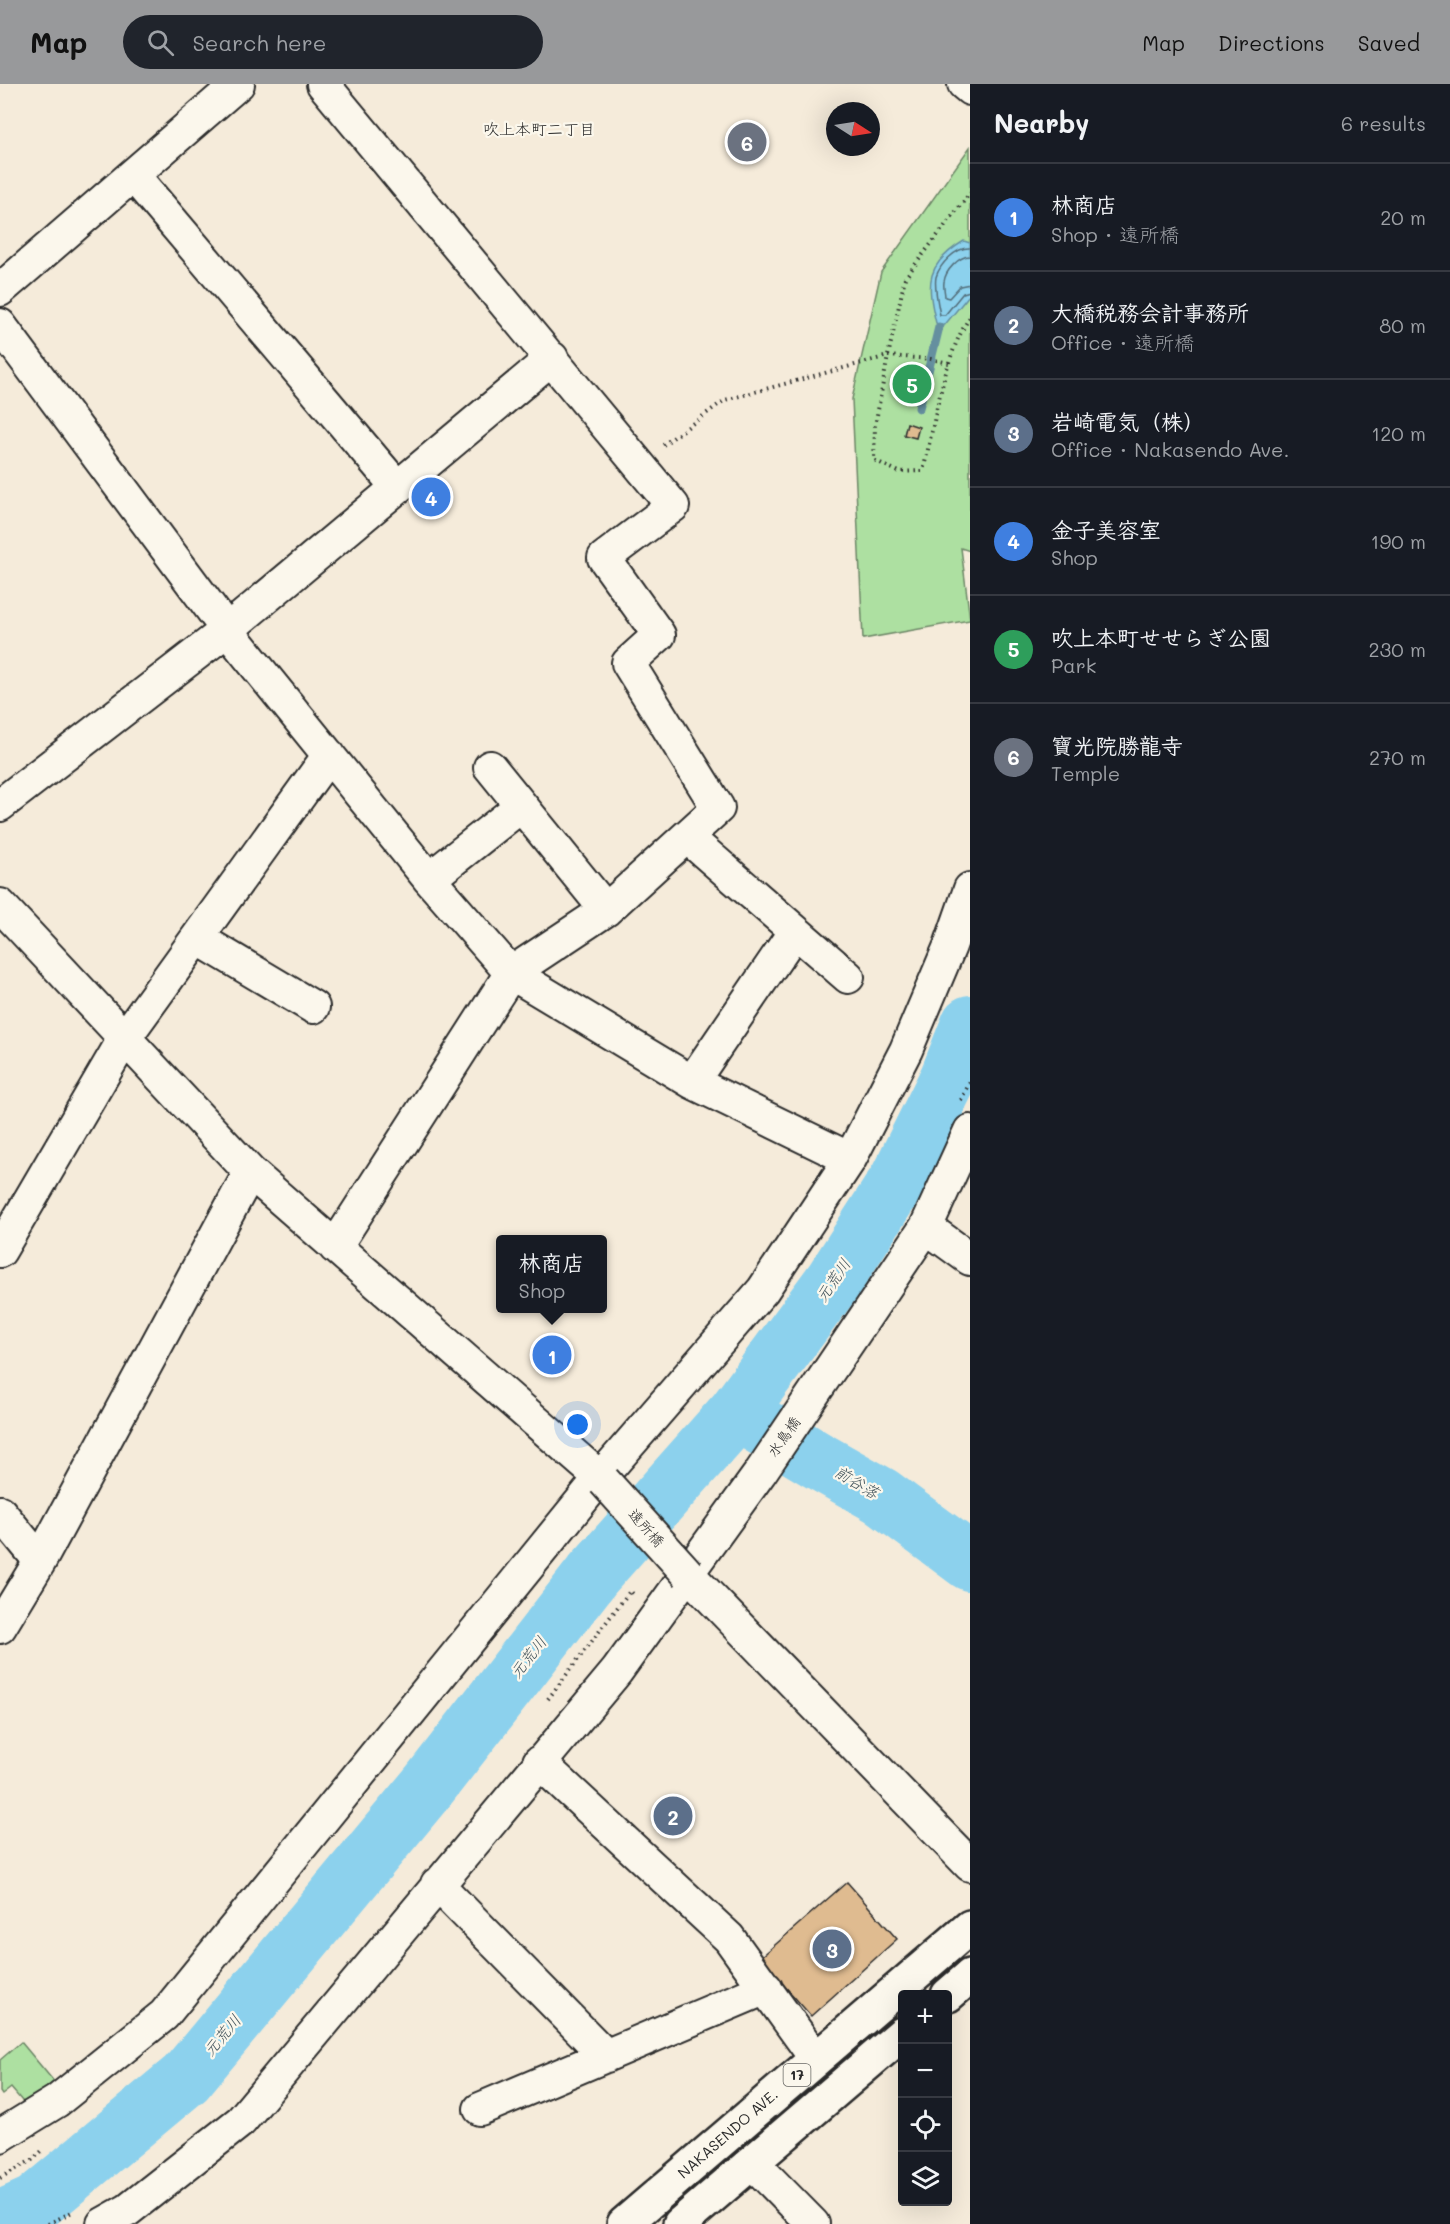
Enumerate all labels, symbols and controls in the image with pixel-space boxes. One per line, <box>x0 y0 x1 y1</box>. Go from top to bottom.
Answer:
search box <box>123 15 543 69</box>
text: Map <box>30 24 87 60</box>
icon: search <box>144 26 177 59</box>
text: Search here <box>192 28 326 57</box>
text: Map <box>1142 29 1185 56</box>
text: Directions <box>1218 29 1325 56</box>
text: Saved <box>1358 29 1420 56</box>
north arrow <box>826 102 880 156</box>
text: Nearby <box>994 106 1089 140</box>
text: 6 results <box>1341 110 1426 136</box>
district label: 吹上本町二丁目 <box>483 118 595 139</box>
pin: 6 <box>728 120 766 164</box>
text: 林商店 <box>1051 190 1117 219</box>
text: 1 <box>1009 204 1018 230</box>
text: 20 m <box>1380 204 1426 230</box>
text: Shop · 遠所橋 <box>1051 221 1179 247</box>
text: 大橋税務会計事務所 <box>1051 298 1249 327</box>
text: 2 <box>1008 312 1019 338</box>
text: 80 m <box>1379 312 1426 338</box>
text: Office · 遠所橋 <box>1051 329 1194 355</box>
pin: 5 <box>892 362 932 406</box>
text: 岩崎電気（株） <box>1051 407 1205 436</box>
text: 3 <box>1008 420 1020 446</box>
text: 120 m <box>1371 420 1426 446</box>
text: Office · Nakasendo Ave. <box>1051 436 1289 462</box>
pin: 4 <box>412 474 450 520</box>
text: 金子美容室 <box>1051 515 1161 544</box>
text: 4 <box>1007 528 1020 554</box>
text: 190 m <box>1371 528 1426 554</box>
text: Shop <box>1051 544 1098 570</box>
text: 吹上本町せせらぎ公園 <box>1051 623 1271 652</box>
text: 5 <box>1008 636 1019 662</box>
text: 230 m <box>1368 636 1426 662</box>
text: Park <box>1051 652 1096 678</box>
text: 寶光院勝龍寺 <box>1051 731 1183 760</box>
text: 6 <box>1007 744 1020 770</box>
text: 270 m <box>1369 744 1426 770</box>
text: Temple <box>1051 760 1120 786</box>
popup <box>496 1235 607 1313</box>
text: 林商店 <box>518 1248 585 1277</box>
water label: 元荒川 <box>810 1254 855 1305</box>
text: Shop <box>518 1277 565 1303</box>
pin: 1 <box>532 1332 572 1378</box>
your location <box>563 1410 592 1439</box>
street label: 水鳥橋 <box>762 1412 804 1461</box>
water label: 前谷落 <box>831 1460 885 1504</box>
street label: 遠所橋 <box>624 1504 669 1551</box>
water label: 元荒川 <box>505 1631 551 1682</box>
pin: 2 <box>654 1794 692 1838</box>
pin: 3 <box>812 1926 852 1972</box>
map controls <box>898 1990 952 2206</box>
button: + <box>898 1990 952 2044</box>
water label: 元荒川 <box>198 2010 245 2060</box>
button: − <box>898 2044 952 2098</box>
road number: 17 <box>784 2064 810 2086</box>
street label: NAKASENDO AVE. <box>673 2084 782 2182</box>
button: locate <box>898 2098 952 2152</box>
button: layers <box>898 2152 952 2206</box>

